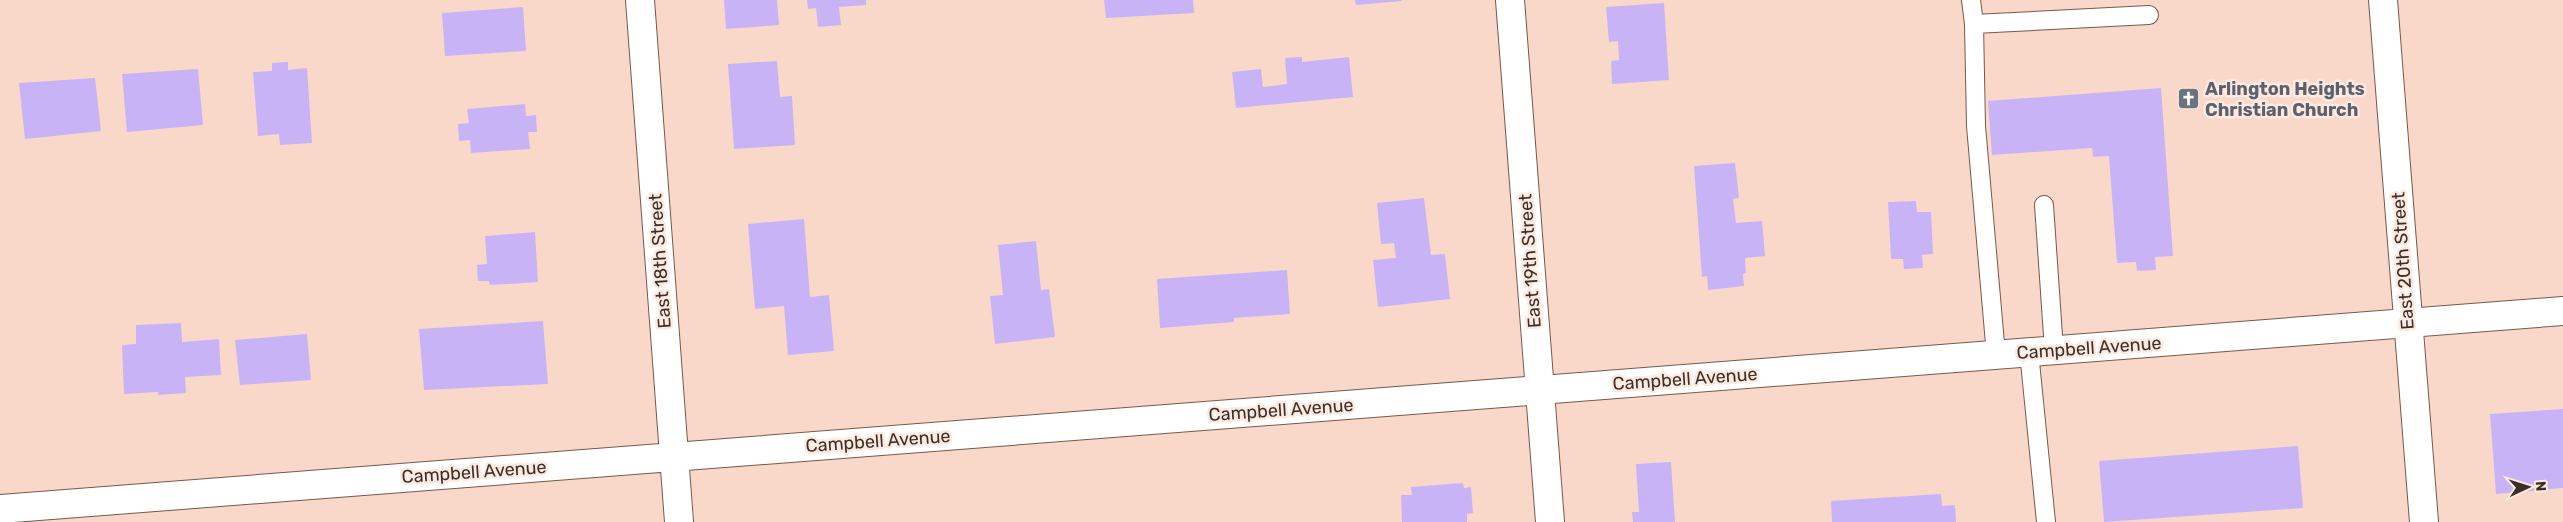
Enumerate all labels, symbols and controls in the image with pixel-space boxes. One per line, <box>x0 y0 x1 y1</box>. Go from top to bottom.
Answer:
place label: Arlington Heights Christian Church <box>2205 78 2365 121</box>
church icon: Arlington Heights Christian Church <box>2177 87 2201 111</box>
street label: East 20th Street <box>2387 191 2419 331</box>
street label: East 18th Street <box>644 193 676 329</box>
street label: East 19th Street <box>1514 193 1546 329</box>
street label: Campbell Avenue <box>2016 332 2162 364</box>
street label: Campbell Avenue <box>1612 363 1758 395</box>
street label: Campbell Avenue <box>1208 394 1354 426</box>
street label: Campbell Avenue <box>805 425 951 457</box>
street label: Campbell Avenue <box>401 456 547 488</box>
north arrow <box>2503 462 2553 512</box>
text: N <box>2532 481 2549 492</box>

